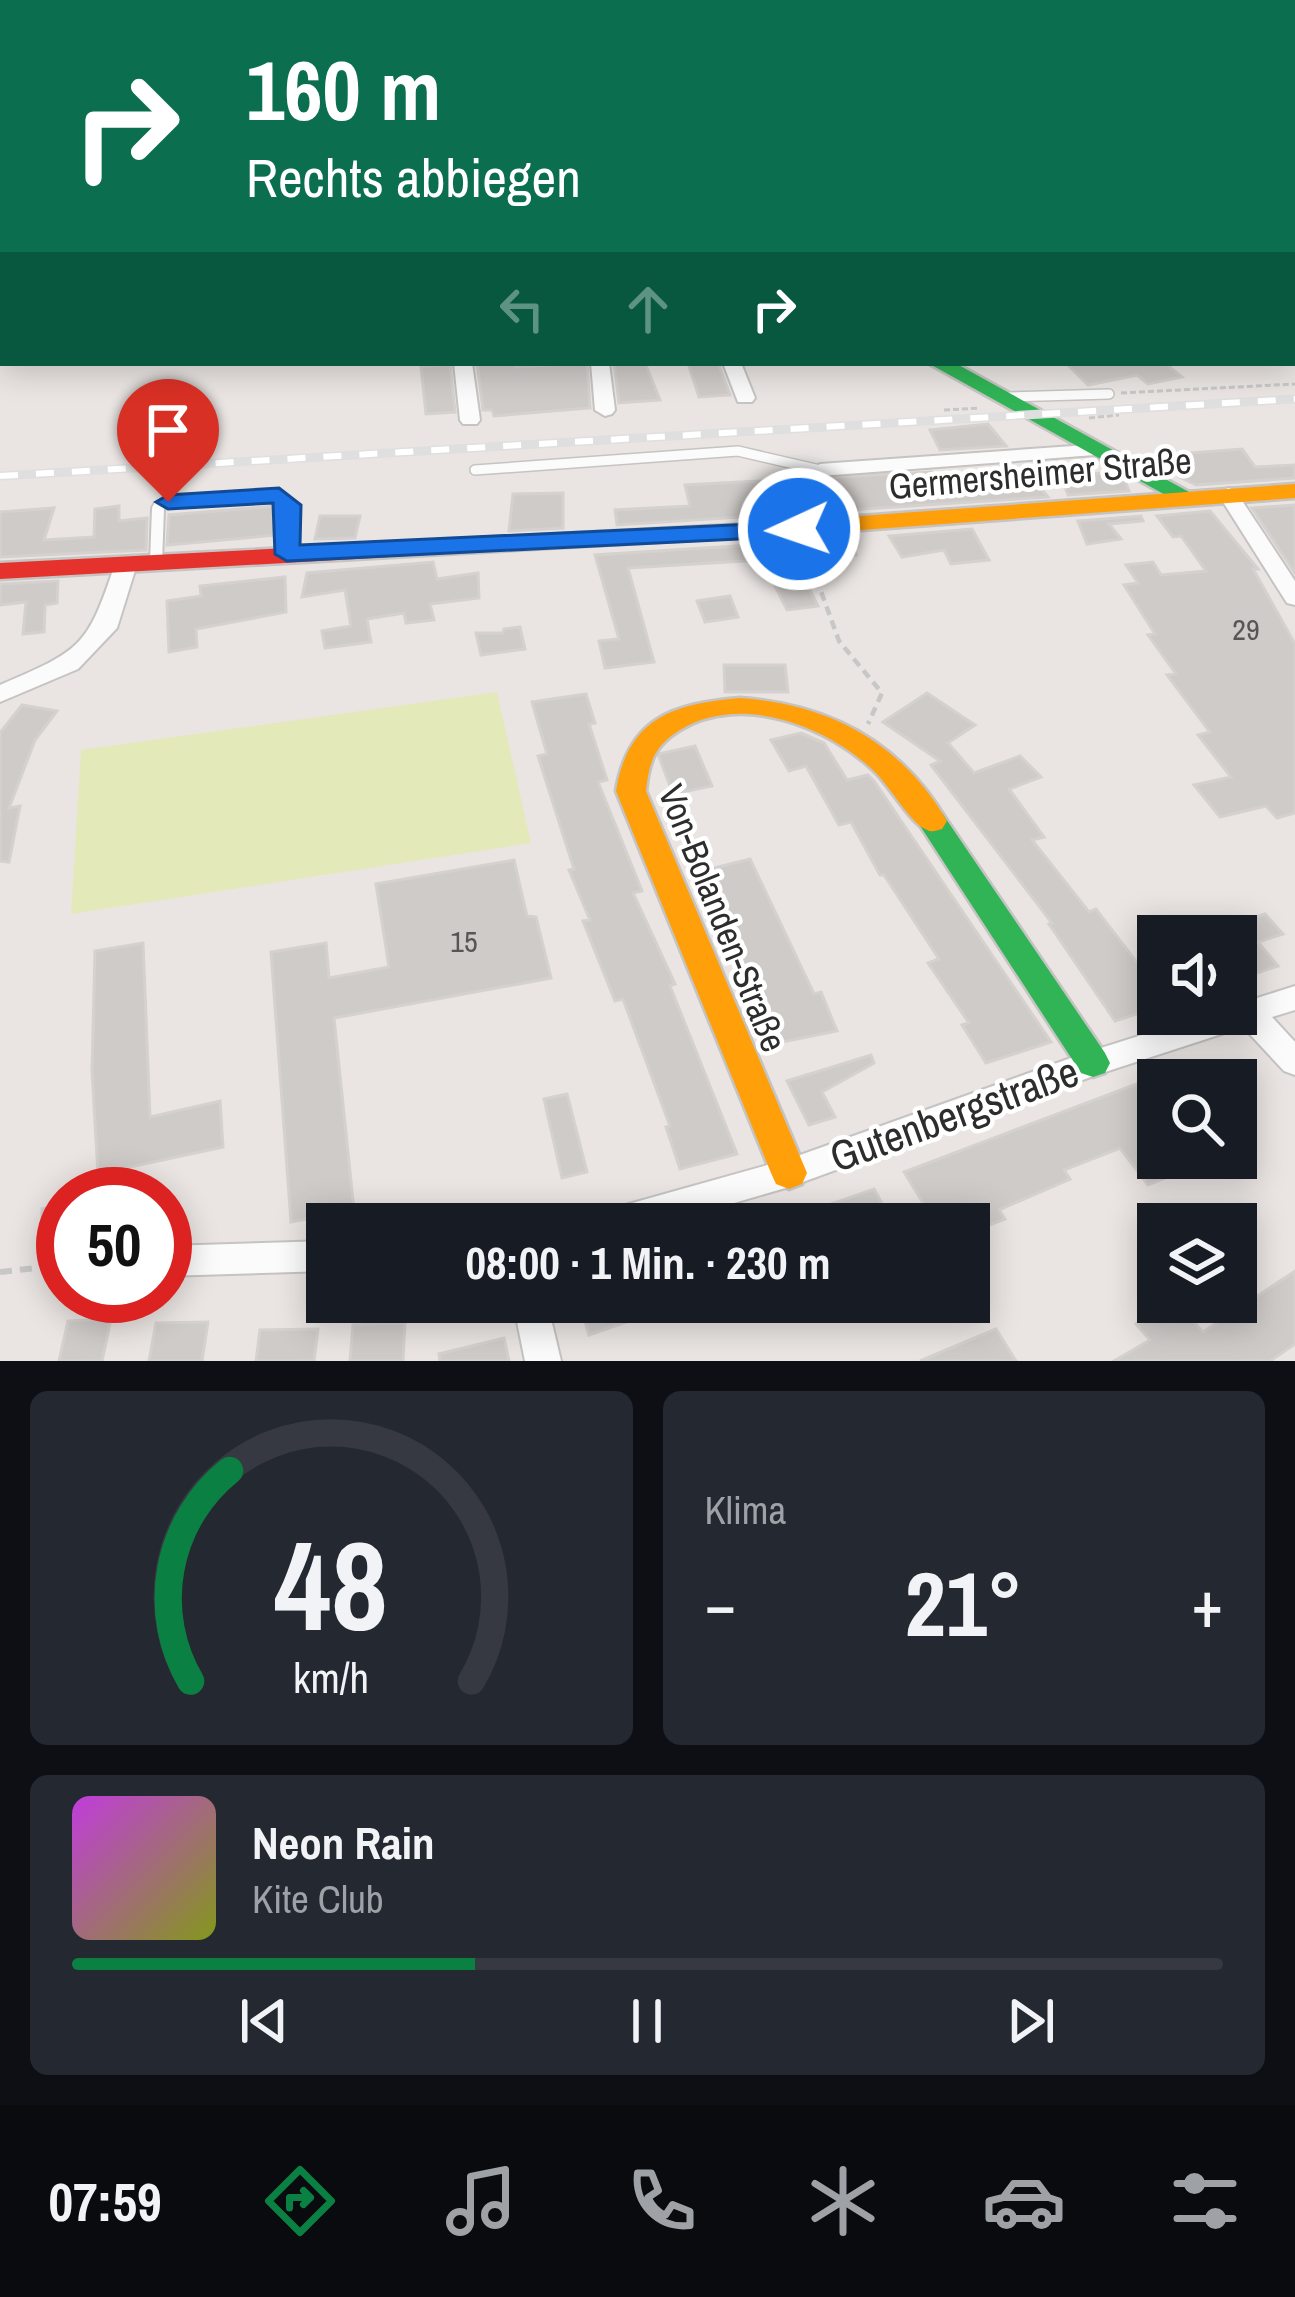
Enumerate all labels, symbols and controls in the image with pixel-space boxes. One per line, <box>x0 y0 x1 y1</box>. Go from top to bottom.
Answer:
text: 160 m <box>246 33 441 146</box>
icon: right <box>48 48 204 204</box>
text: Rechts abbiegen <box>246 141 581 214</box>
icon: left <box>489 276 555 342</box>
icon: ahead <box>615 276 681 342</box>
icon: right <box>741 276 807 342</box>
pin <box>117 379 219 502</box>
icon: arrive <box>135 397 201 463</box>
street label: Germersheimer Straße <box>887 436 1193 510</box>
position arrow <box>736 466 862 592</box>
house number: 29 <box>1232 609 1260 649</box>
street label: Von-Bolanden-Straße <box>648 777 798 1059</box>
map controls <box>1137 915 1257 1323</box>
button: sound <box>1137 915 1257 1035</box>
house number: 15 <box>450 921 478 961</box>
street label: Gutenbergstraße <box>822 1043 1086 1185</box>
button: search <box>1137 1059 1257 1179</box>
speed limit sign: 50 <box>36 1167 192 1323</box>
button: layers <box>1137 1203 1257 1323</box>
text: 08:00 · 1 Min. · 230 m <box>465 1232 831 1293</box>
text: Klima <box>705 1484 786 1536</box>
text: 48 <box>274 1501 388 1669</box>
text: 21° <box>905 1543 1023 1664</box>
text: − <box>705 1559 736 1648</box>
text: + <box>1191 1559 1223 1648</box>
text: km/h <box>293 1649 369 1706</box>
text: Neon Rain <box>252 1812 434 1873</box>
text: Kite Club <box>252 1873 384 1925</box>
icon: previous <box>231 1988 297 2054</box>
icon: pause <box>614 1988 680 2054</box>
icon: next <box>998 1988 1064 2054</box>
icon: directions <box>258 2159 342 2243</box>
icon: music <box>439 2159 523 2243</box>
icon: phone <box>620 2159 704 2243</box>
icon: climate <box>801 2159 885 2243</box>
icon: car <box>982 2159 1066 2243</box>
icon: filters <box>1163 2159 1247 2243</box>
text: 07:59 <box>48 2165 162 2238</box>

